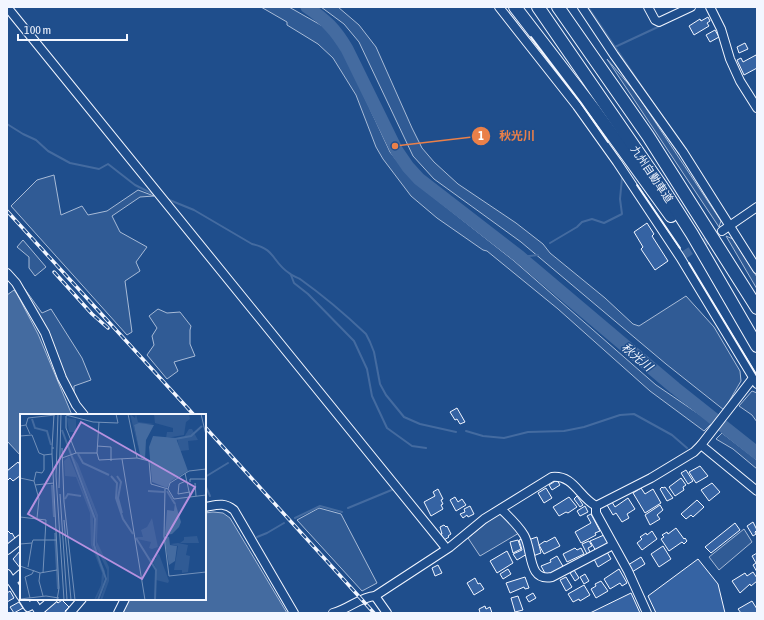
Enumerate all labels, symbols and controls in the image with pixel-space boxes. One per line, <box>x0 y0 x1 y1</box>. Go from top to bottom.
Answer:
scale bar <box>18 16 127 42</box>
text: 100 m <box>24 23 51 37</box>
callout: 秋光川 <box>471 124 543 148</box>
text: 1 <box>478 129 484 143</box>
text: 秋光川 <box>499 129 535 143</box>
street label: 九州自動車道 <box>629 143 675 205</box>
water label: 秋光川 <box>619 340 657 375</box>
inset map <box>20 414 206 600</box>

